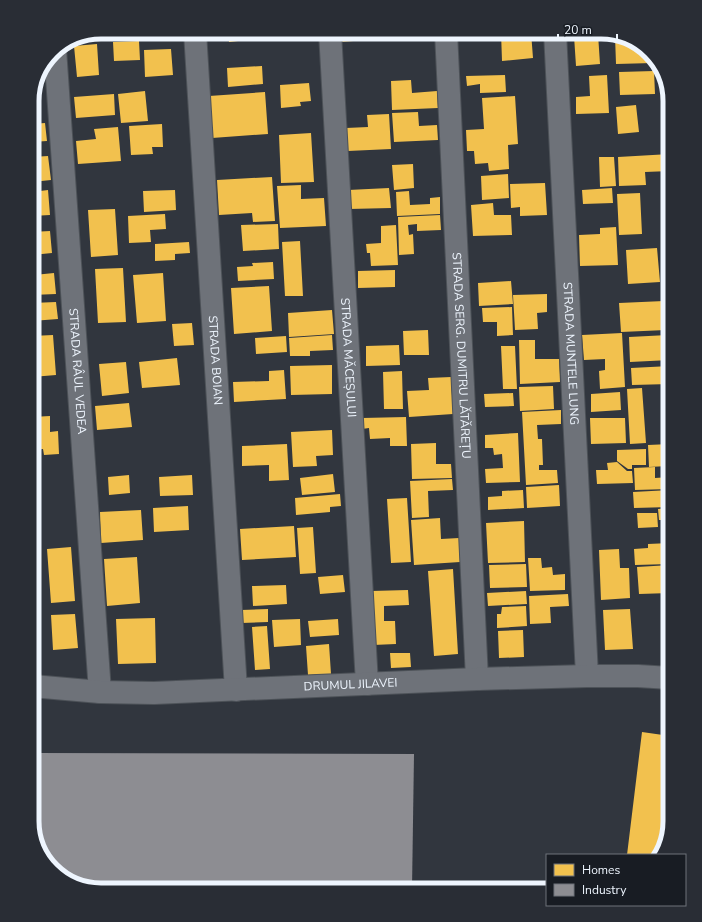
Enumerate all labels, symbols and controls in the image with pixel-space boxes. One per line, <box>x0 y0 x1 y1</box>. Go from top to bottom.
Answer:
scale bar <box>558 16 617 42</box>
text: 20 m <box>564 22 592 38</box>
street label: STRADA SERG. DUMITRU LĂTĂREȚU <box>449 252 474 459</box>
street label: STRADA MUNTELE LUNG <box>559 282 583 425</box>
street label: STRADA MĂCEȘULUI <box>337 297 360 418</box>
street label: STRADA RÂUL VEDEA <box>65 308 90 435</box>
street label: STRADA BOIAN <box>205 315 226 406</box>
street label: DRUMUL JILAVEI <box>303 674 398 695</box>
legend <box>546 854 686 906</box>
text: Homes <box>582 862 620 878</box>
text: Industry <box>582 882 627 898</box>

